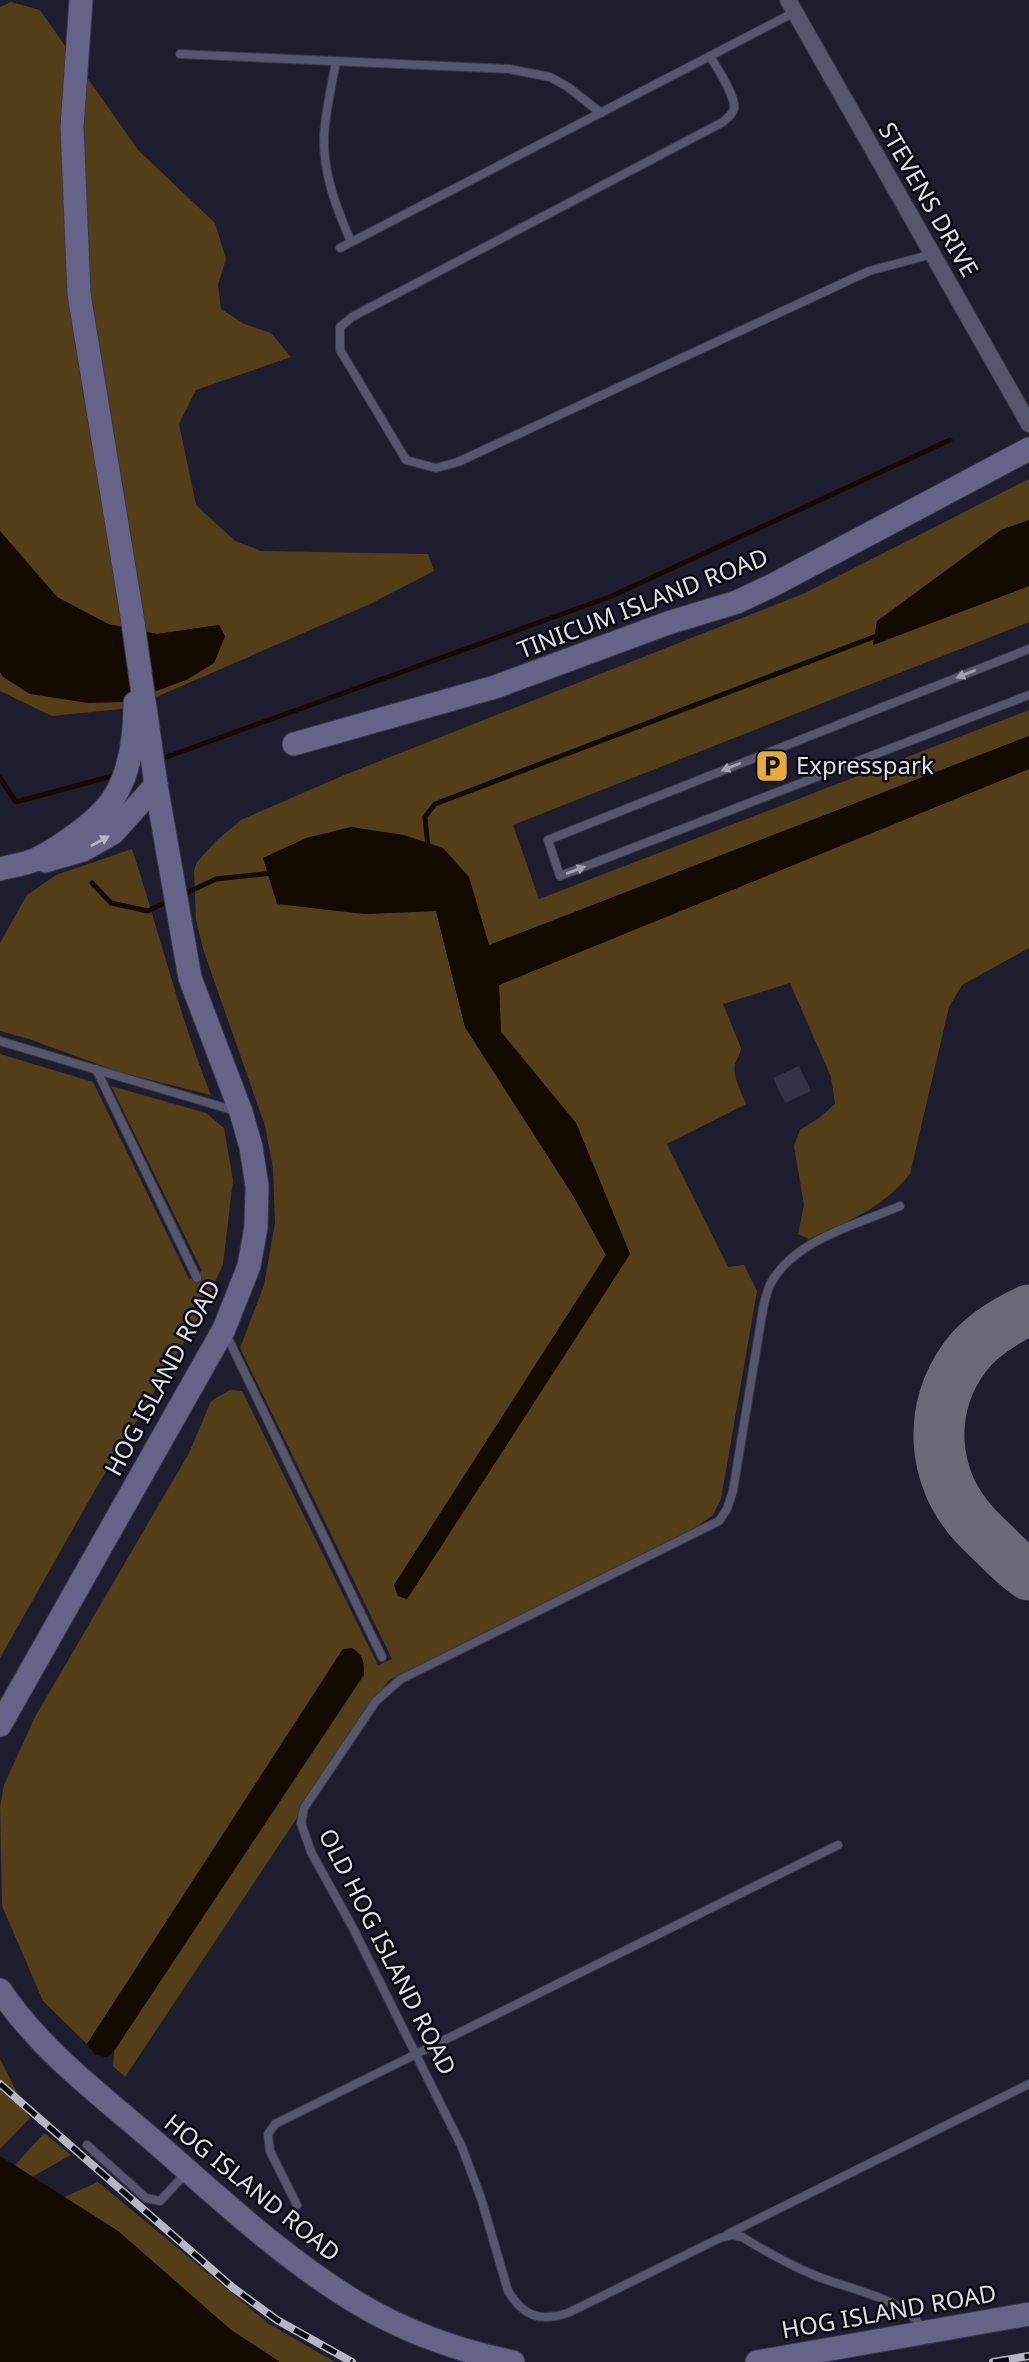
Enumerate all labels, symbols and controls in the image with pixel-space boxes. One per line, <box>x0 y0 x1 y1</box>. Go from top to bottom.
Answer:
street label: STEVENS DRIVE <box>872 116 987 283</box>
street label: TINICUM ISLAND ROAD <box>512 540 772 666</box>
one-way arrow <box>955 669 976 680</box>
parking icon: Expresspark <box>753 747 791 785</box>
place label: Expresspark <box>796 748 934 781</box>
one-way arrow <box>721 762 742 773</box>
one-way arrow <box>90 835 109 847</box>
one-way arrow <box>565 864 586 875</box>
street label: HOG ISLAND ROAD <box>96 1274 227 1481</box>
street label: OLD HOG ISLAND ROAD <box>312 1822 465 2080</box>
street label: HOG ISLAND ROAD <box>158 2106 348 2268</box>
street label: HOG ISLAND ROAD <box>779 2275 999 2346</box>

